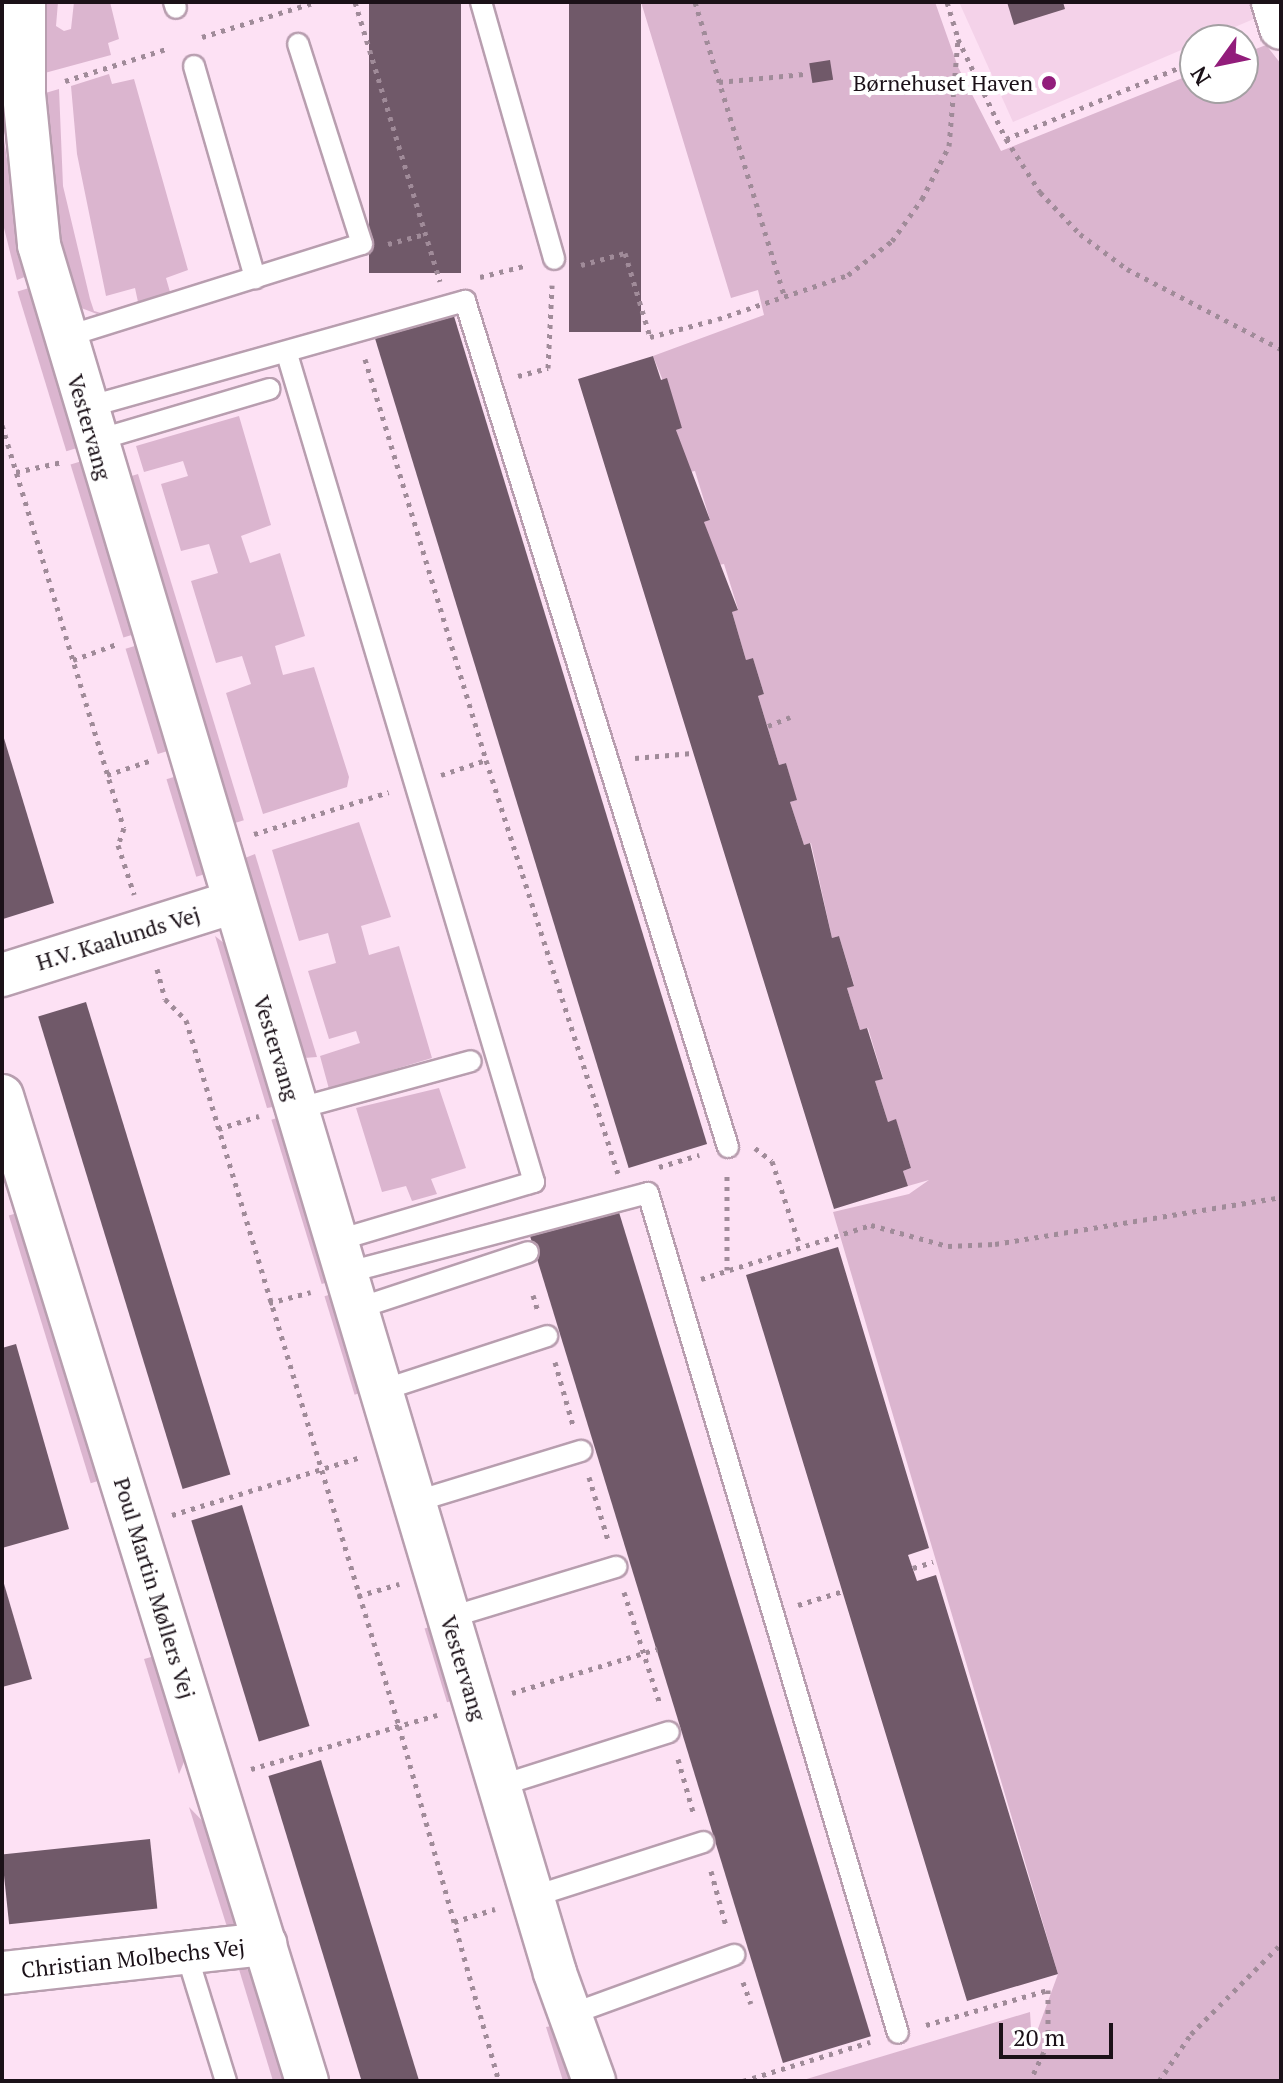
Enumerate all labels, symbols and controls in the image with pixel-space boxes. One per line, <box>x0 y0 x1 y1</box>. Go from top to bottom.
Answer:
north arrow <box>1179 24 1259 104</box>
text: N <box>1183 61 1217 91</box>
place label: Børnehuset Haven <box>853 70 1033 96</box>
marker: Børnehuset Haven <box>1040 74 1058 92</box>
street label: Vestervang <box>62 371 118 483</box>
street label: H.V. Kaalunds Vej <box>32 900 204 976</box>
street label: Vestervang <box>249 992 305 1104</box>
street label: Poul Martin Møllers Vej <box>109 1474 201 1702</box>
street label: Vestervang <box>436 1612 492 1724</box>
street label: Christian Molbechs Vej <box>20 1933 246 1983</box>
scale bar <box>1003 2007 1117 2057</box>
text: 20 m <box>1013 2021 1065 2053</box>

